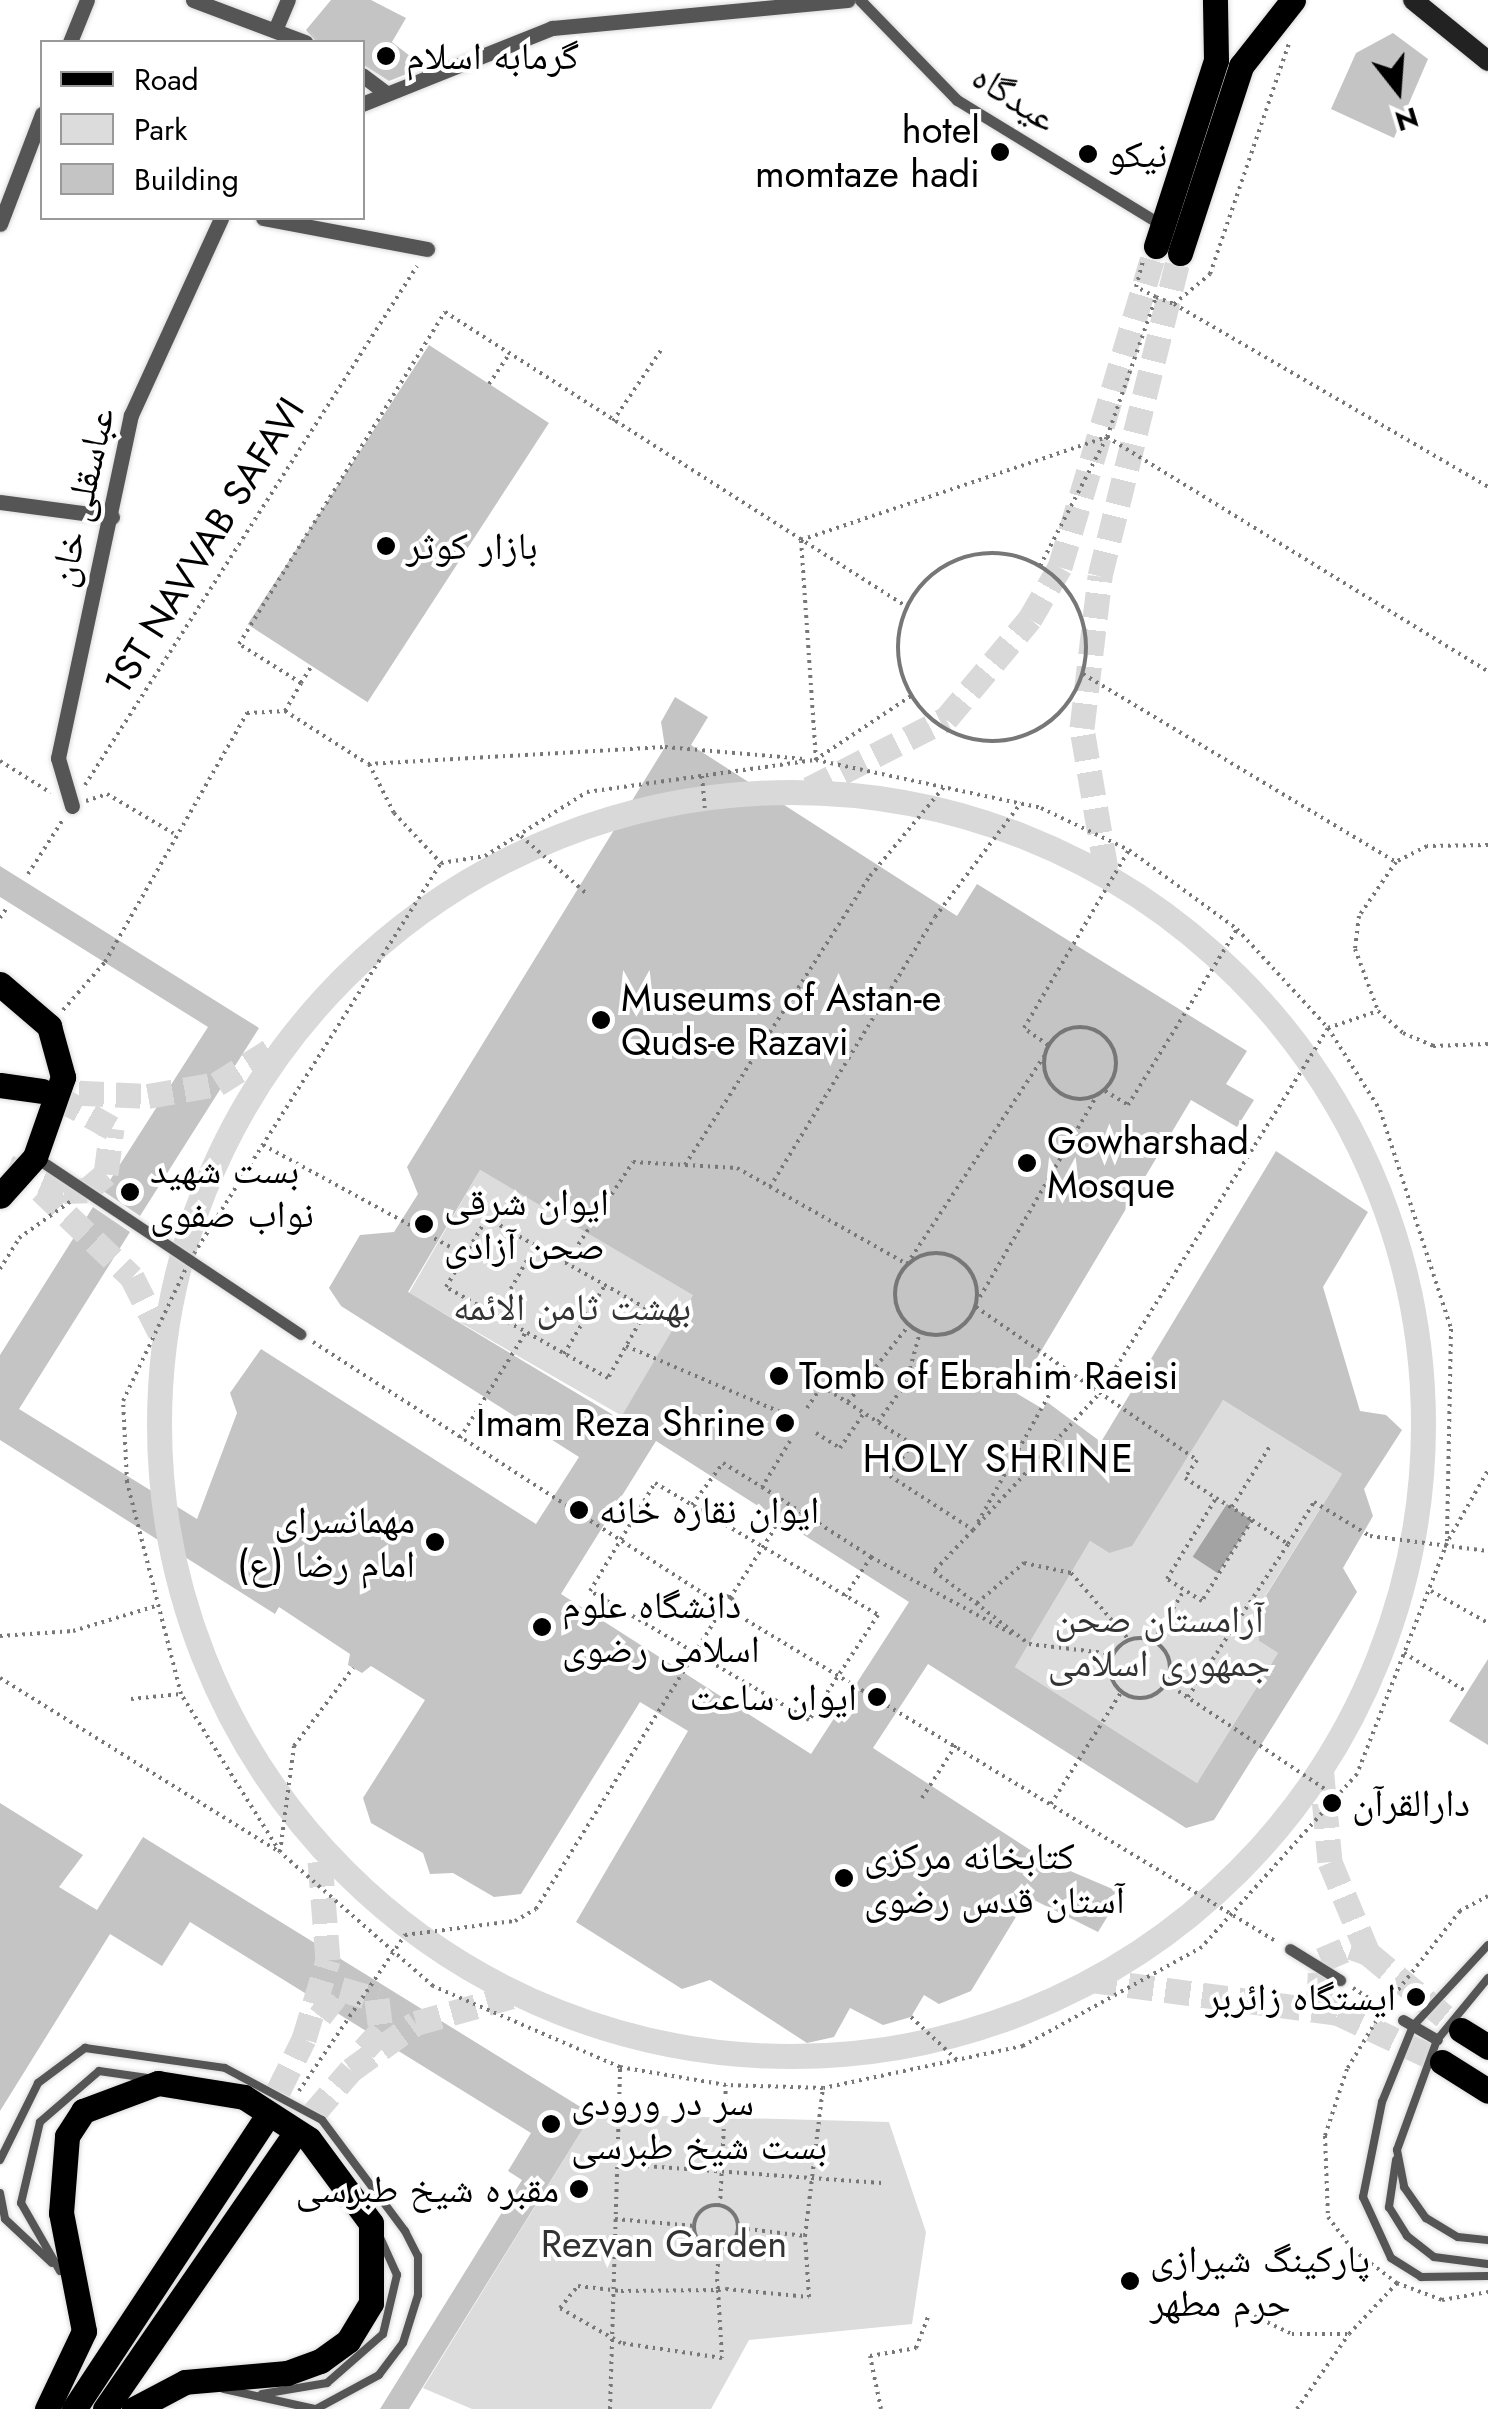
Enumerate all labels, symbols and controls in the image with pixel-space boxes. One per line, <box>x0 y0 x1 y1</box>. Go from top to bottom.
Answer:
place label: گرمابه اسلام <box>406 33 579 79</box>
legend <box>40 40 365 220</box>
north arrow <box>1348 40 1448 140</box>
marker: گرمابه اسلام <box>375 45 397 67</box>
street label: عیدگاه <box>964 53 1066 141</box>
text: Road <box>134 58 199 101</box>
text: N <box>1390 96 1424 142</box>
place label: hotel momtaze hadi <box>755 107 980 196</box>
text: Park <box>134 108 187 151</box>
place label: نیکو <box>1108 131 1167 177</box>
marker: hotel momtaze hadi <box>989 141 1011 163</box>
marker: نیکو <box>1077 143 1099 165</box>
text: Building <box>134 158 239 201</box>
street label: 1ST NAVVAB SAFAVI <box>94 389 314 703</box>
street label: عباسقلی خان <box>38 403 124 591</box>
place label: بازار كوثر <box>406 523 538 569</box>
marker: بازار كوثر <box>375 535 397 557</box>
place label: Museums of Astan-e Quds-e Razavi <box>621 975 941 1064</box>
marker: Museums of Astan-e Quds-e Razavi <box>590 1009 612 1031</box>
place label: Gowharshad Mosque <box>1047 1118 1249 1208</box>
place label: بست شهید نواب صفوی <box>150 1147 314 1236</box>
marker: Gowharshad Mosque <box>1016 1152 1038 1174</box>
place label: ایوان شرقی صحن آزادی <box>444 1179 609 1268</box>
marker: بست شهید نواب صفوی <box>119 1181 141 1203</box>
marker: ایوان شرقی صحن آزادی <box>413 1213 435 1235</box>
park label: بهشت ثامن الائمه <box>453 1284 691 1330</box>
place label: Tomb of Ebrahim Raeisi <box>799 1353 1178 1399</box>
marker: Tomb of Ebrahim Raeisi <box>768 1365 790 1387</box>
place label: Imam Reza Shrine <box>476 1400 765 1446</box>
marker: Imam Reza Shrine <box>774 1412 796 1434</box>
district label: HOLY SHRINE <box>862 1434 1136 1482</box>
place label: ایوان نقاره خانه <box>599 1487 819 1533</box>
place label: مهمانسرای امام رضا (ع) <box>237 1497 415 1586</box>
marker: ایوان نقاره خانه <box>568 1499 590 1521</box>
marker: مهمانسرای امام رضا (ع) <box>424 1531 446 1553</box>
place label: دانشگاه علوم اسلامی رضوی <box>562 1582 760 1672</box>
park label: آرامستان صحن جمهوری اسلامی <box>1048 1596 1270 1686</box>
marker: دانشگاه علوم اسلامی رضوی <box>531 1616 553 1638</box>
place label: ایوان ساعت <box>690 1674 857 1720</box>
marker: ایوان ساعت <box>866 1686 888 1708</box>
place label: دارالقرآن <box>1352 1780 1470 1826</box>
marker: دارالقرآن <box>1321 1792 1343 1814</box>
place label: کتابخانه مرکزی آستان قدس رضوی <box>864 1833 1125 1922</box>
marker: کتابخانه مرکزی آستان قدس رضوی <box>833 1867 855 1889</box>
place label: ایستگاه زائربر <box>1206 1974 1396 2020</box>
marker: ایستگاه زائربر <box>1405 1986 1427 2008</box>
place label: سر در ورودی بست شیخ طبرسی <box>571 2079 827 2168</box>
marker: سر در ورودی بست شیخ طبرسی <box>540 2113 562 2135</box>
place label: مقبره شیخ طبرسی <box>296 2166 559 2212</box>
marker: مقبره شیخ طبرسی <box>568 2178 590 2200</box>
park label: Rezvan Garden <box>541 2221 787 2267</box>
place label: پارکینگ شیرازی حرم مطهر <box>1150 2236 1370 2326</box>
marker: پارکینگ شیرازی حرم مطهر <box>1119 2270 1141 2292</box>

